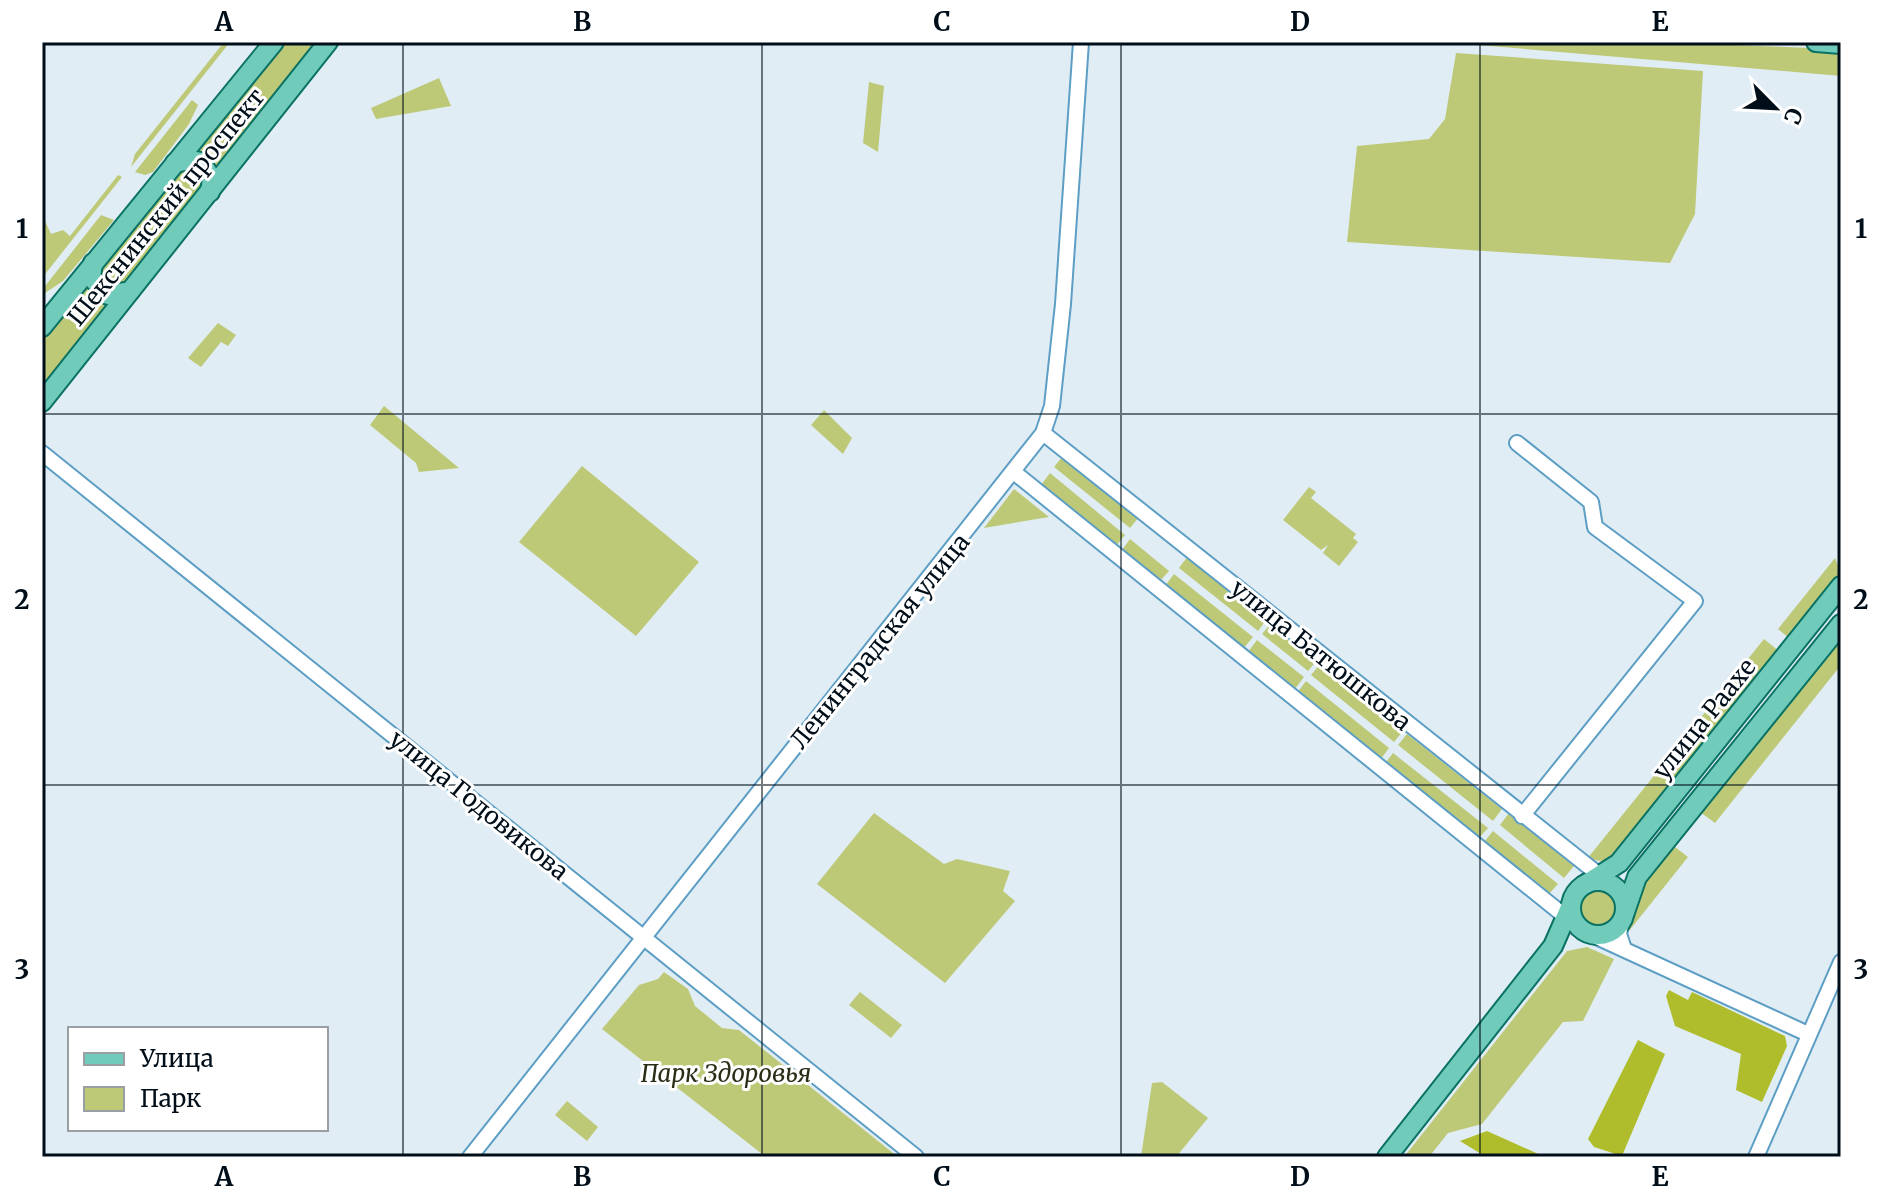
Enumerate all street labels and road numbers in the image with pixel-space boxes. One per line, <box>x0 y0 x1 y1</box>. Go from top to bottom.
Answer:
street label: Шекснинский проспект <box>61 82 271 332</box>
street label: Ленинградская улица <box>784 527 976 755</box>
street label: улица Батюшкова <box>1224 573 1418 737</box>
street label: улица Раахе <box>1646 652 1762 786</box>
street label: улица Годовикова <box>383 723 575 887</box>

